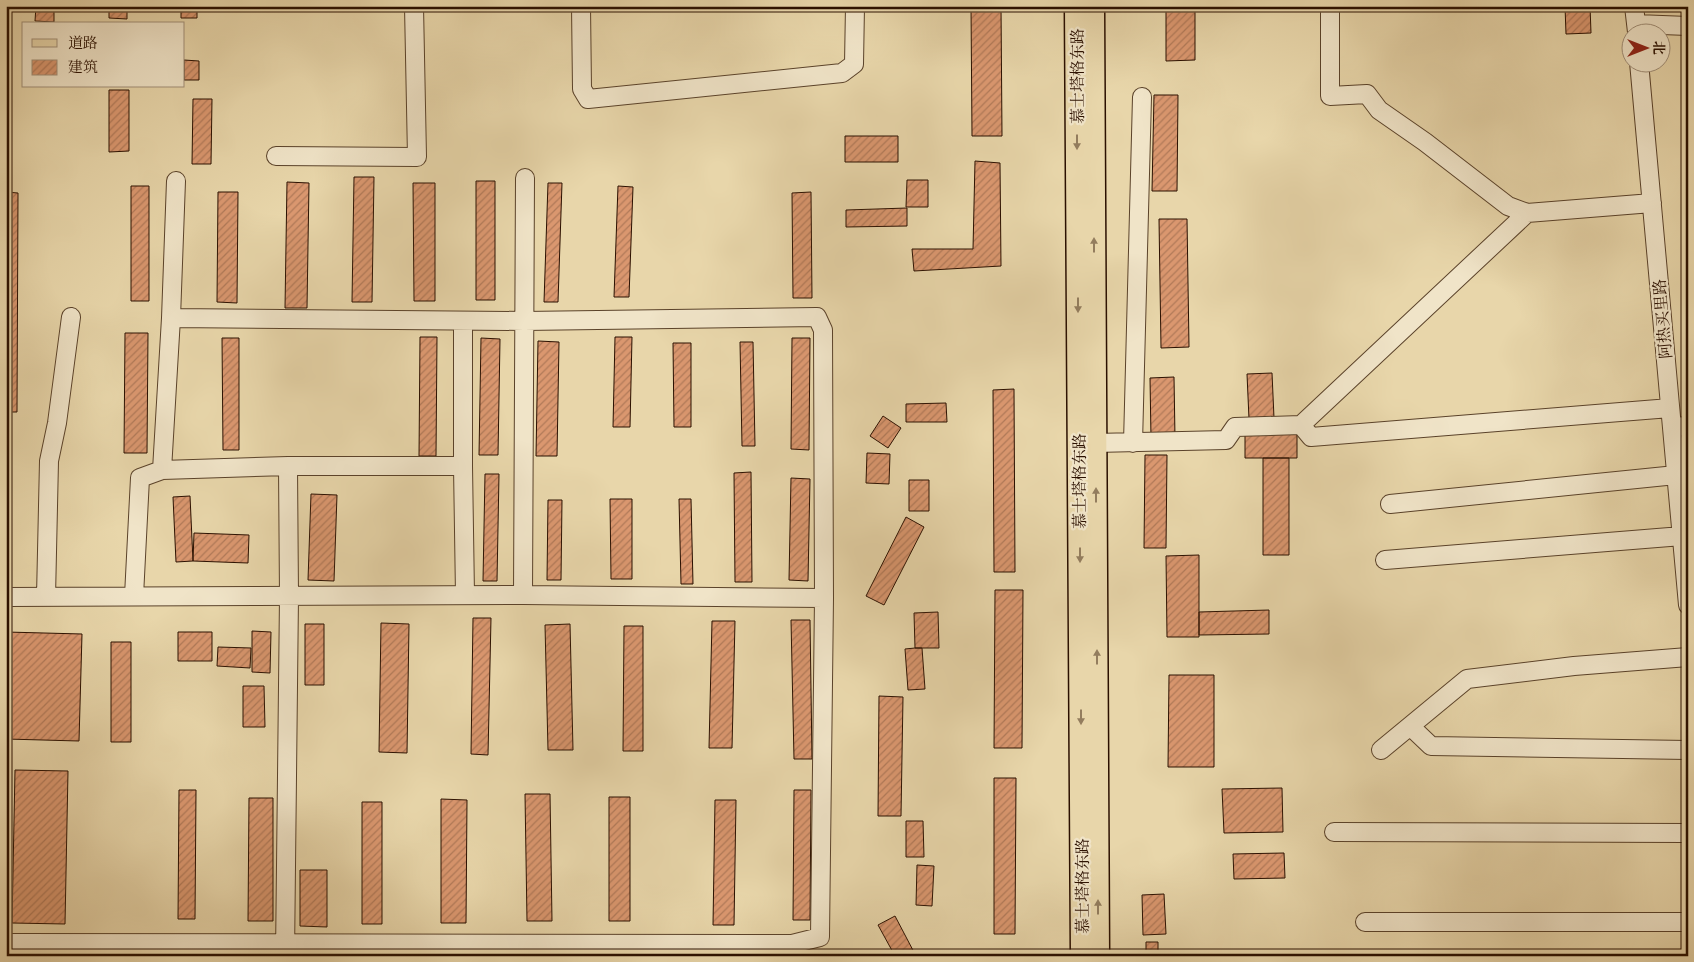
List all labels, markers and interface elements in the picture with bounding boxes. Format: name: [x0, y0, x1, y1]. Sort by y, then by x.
legend: [22, 22, 185, 88]
north arrow: [1622, 22, 1672, 72]
street label: 慕士塔格东路: [1068, 28, 1088, 124]
text: 道路: [68, 34, 98, 53]
text: 北: [1649, 41, 1667, 55]
text: 建筑: [68, 58, 98, 77]
one-way arrow: [1073, 135, 1081, 151]
one-way arrow: [1090, 236, 1098, 252]
street label: 阿热买里路: [1650, 278, 1676, 360]
one-way arrow: [1074, 297, 1082, 313]
street label: 慕士塔格东路: [1070, 433, 1090, 529]
one-way arrow: [1091, 486, 1099, 502]
one-way arrow: [1076, 547, 1084, 563]
one-way arrow: [1092, 649, 1100, 665]
one-way arrow: [1077, 710, 1085, 726]
street label: 慕士塔格东路: [1073, 838, 1093, 934]
one-way arrow: [1094, 899, 1102, 915]

